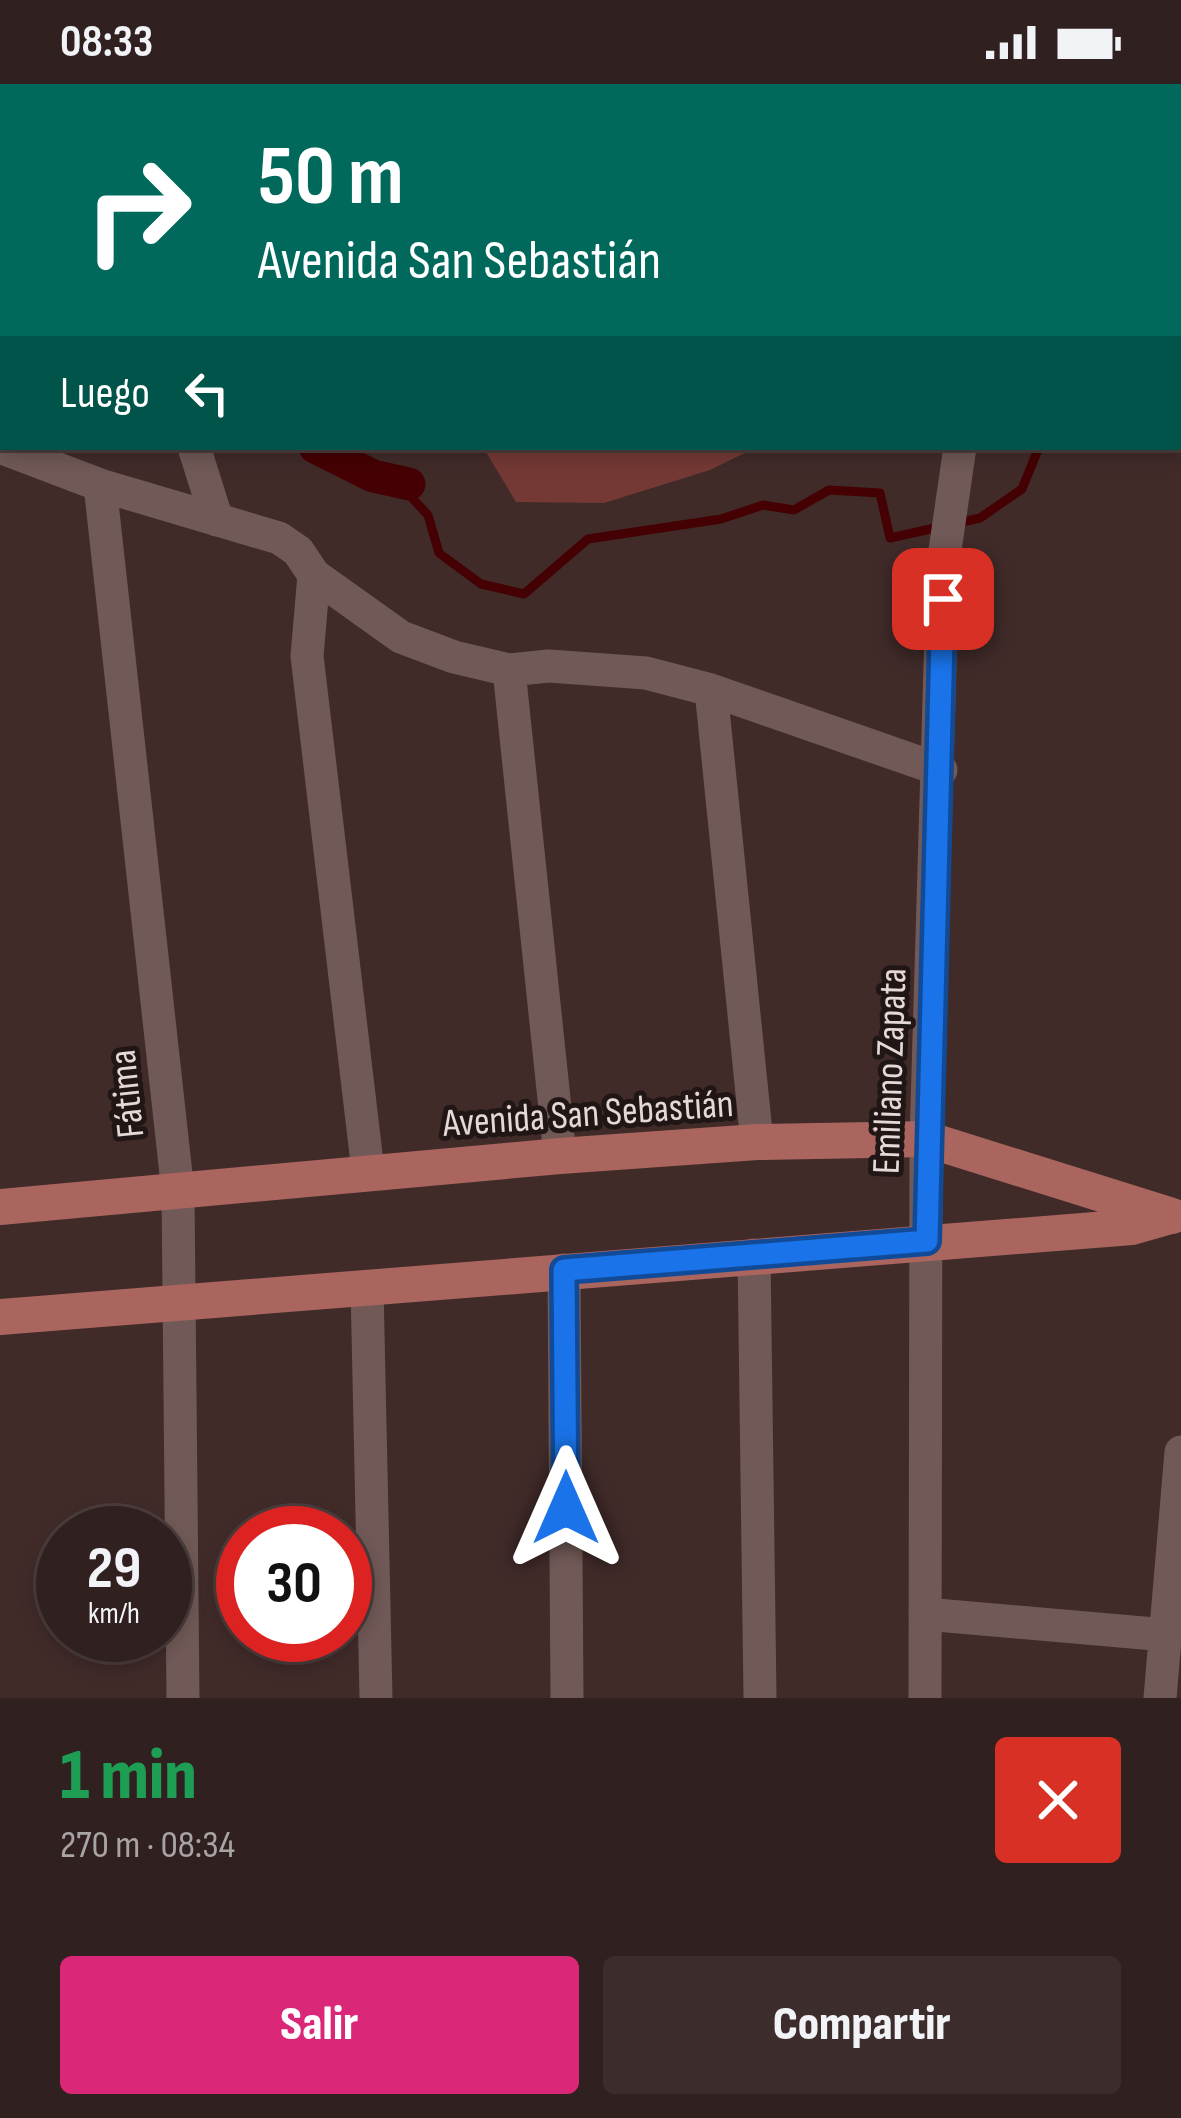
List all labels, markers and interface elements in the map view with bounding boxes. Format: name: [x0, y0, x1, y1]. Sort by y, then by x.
text: 08:33: [60, 15, 153, 70]
text: 50 m: [258, 127, 404, 228]
icon: right: [60, 132, 216, 288]
text: Avenida San Sebastián: [258, 229, 661, 294]
icon: left: [174, 360, 240, 426]
text: Luego: [60, 366, 150, 421]
pin: [892, 548, 994, 650]
icon: arrive: [910, 566, 976, 632]
street label: Emiliano Zapata: [863, 967, 918, 1175]
street label: Fátima: [100, 1047, 155, 1140]
street label: Avenida San Sebastián: [440, 1081, 735, 1148]
position arrow: [503, 1445, 629, 1571]
speed limit sign: 30: [216, 1506, 372, 1662]
text: 29: [87, 1533, 141, 1605]
text: km/h: [88, 1596, 140, 1632]
text: 1 min: [60, 1733, 197, 1820]
button: close: [995, 1737, 1121, 1863]
text: 270 m · 08:34: [60, 1822, 235, 1869]
button: Salir: [60, 1956, 579, 2094]
button: Compartir: [603, 1956, 1121, 2094]

